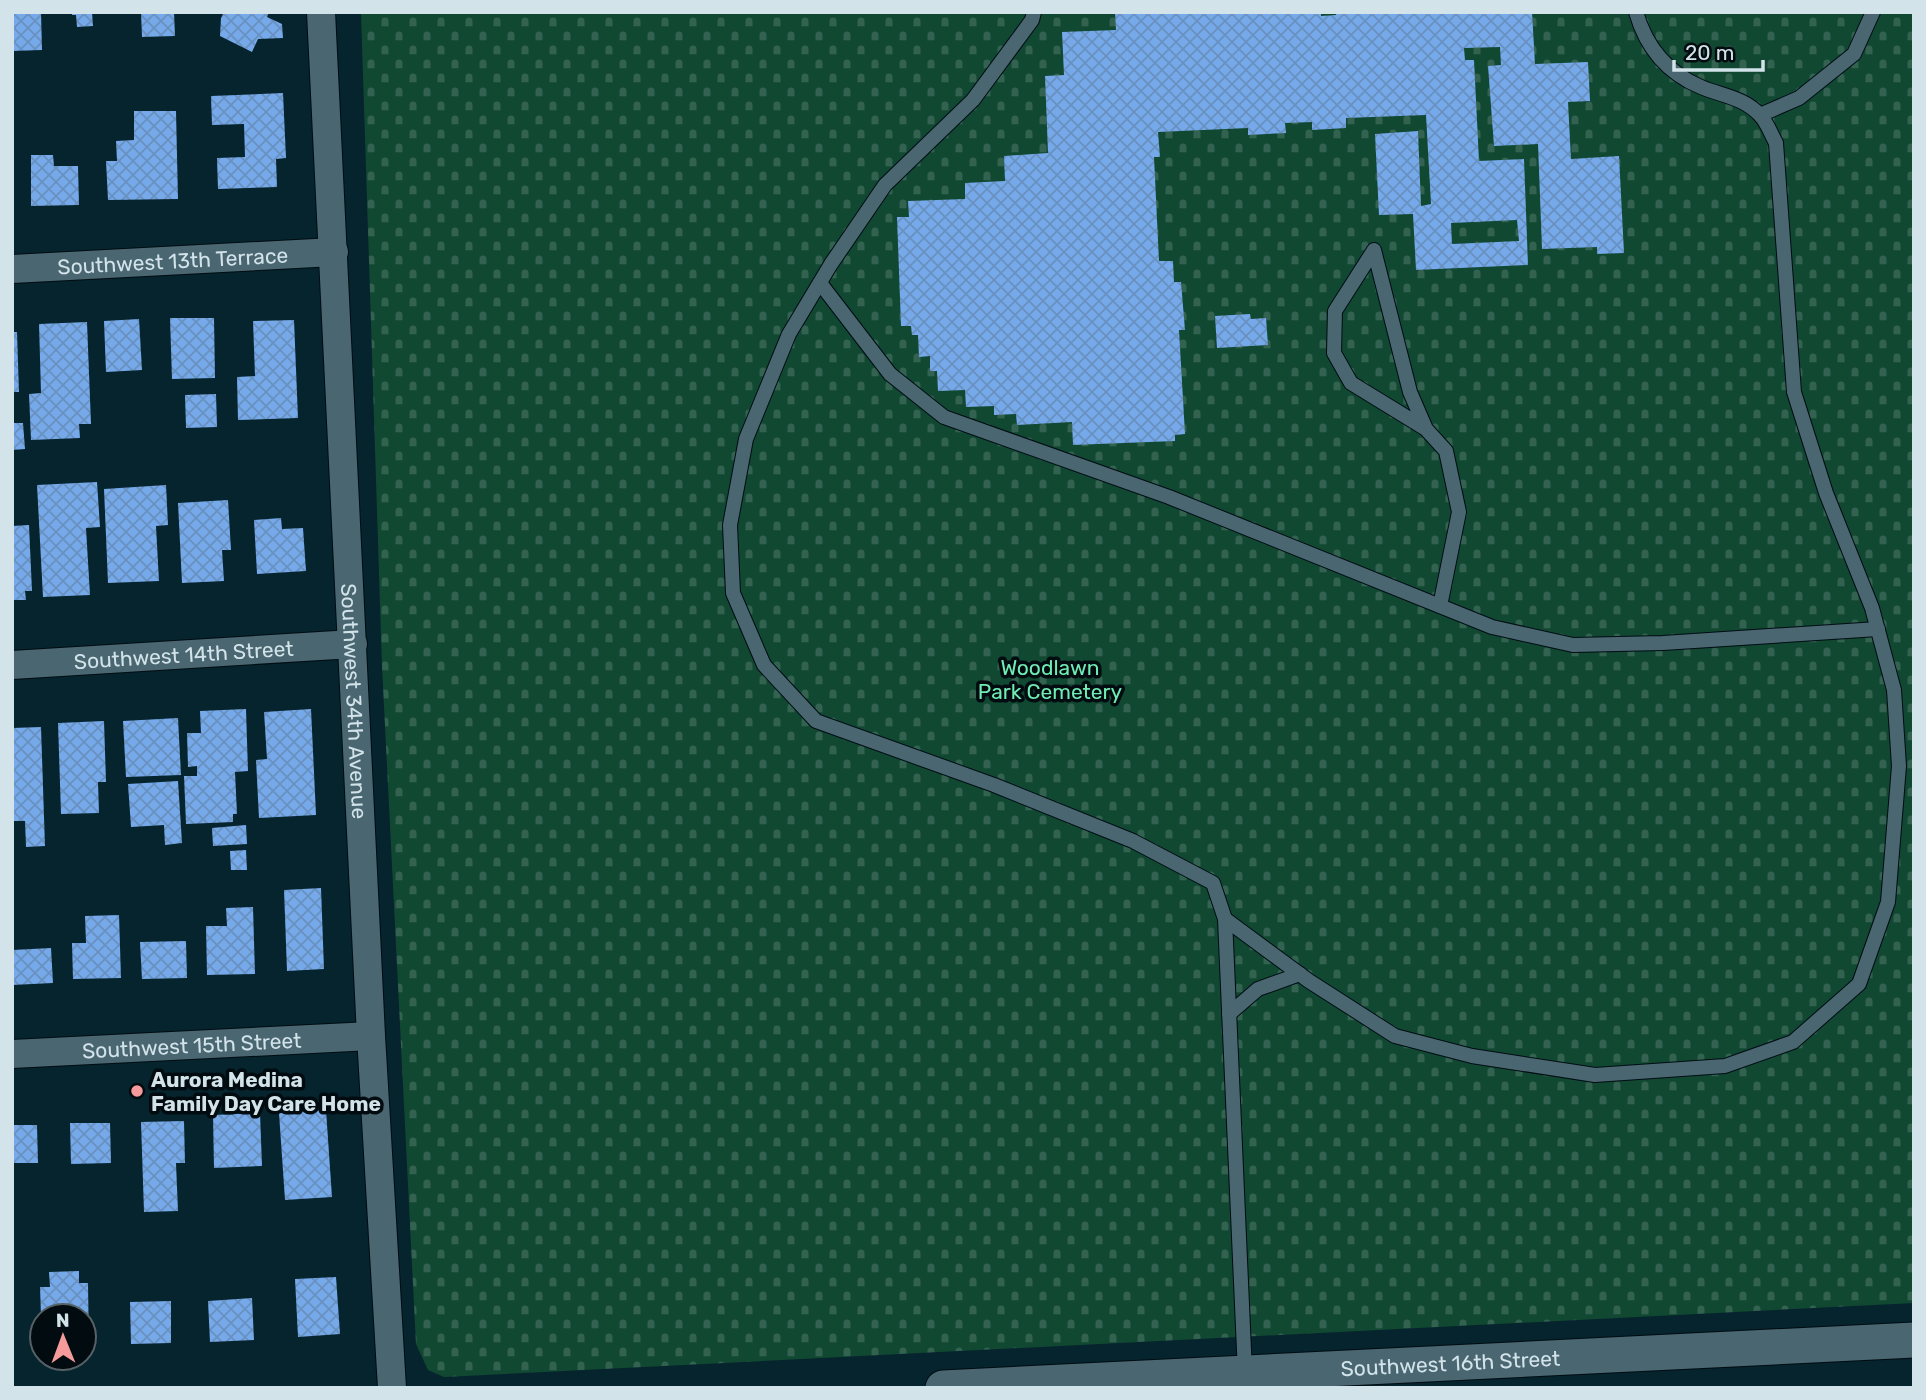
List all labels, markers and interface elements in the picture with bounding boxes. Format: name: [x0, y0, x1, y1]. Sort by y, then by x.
scale bar: [1674, 28, 1763, 72]
text: 20 m: [1685, 40, 1734, 65]
street label: Southwest 13th Terrace: [57, 242, 289, 279]
street label: Southwest 34th Avenue: [336, 583, 373, 820]
street label: Southwest 14th Street: [73, 635, 294, 674]
park label: Woodlawn Park Cemetery: [978, 655, 1123, 704]
street label: Southwest 15th Street: [82, 1027, 302, 1063]
place label: Aurora Medina Family Day Care Home: [151, 1067, 381, 1116]
marker: Aurora Medina Family Day Care Home: [129, 1083, 145, 1099]
north arrow: [28, 1302, 98, 1372]
text: N: [56, 1309, 70, 1332]
street label: Southwest 16th Street: [1340, 1345, 1561, 1381]

